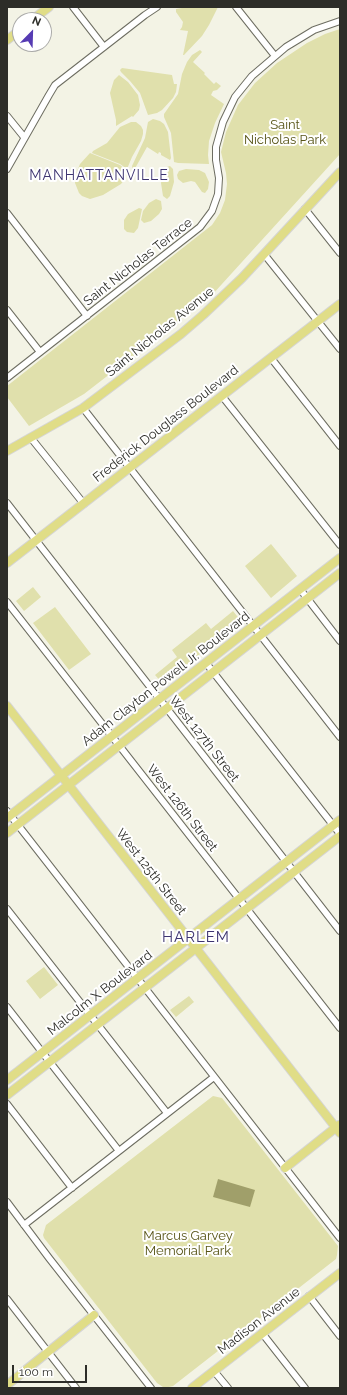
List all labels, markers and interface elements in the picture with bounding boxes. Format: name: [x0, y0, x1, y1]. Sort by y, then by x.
north arrow: [12, 12, 52, 52]
text: N: [30, 14, 43, 29]
park label: Saint Nicholas Park: [244, 117, 326, 148]
district label: MANHATTANVILLE: [29, 168, 169, 184]
street label: Saint Nicholas Terrace: [81, 215, 195, 309]
street label: Saint Nicholas Avenue: [103, 284, 217, 380]
street label: Frederick Douglass Boulevard: [90, 362, 242, 486]
street label: Adam Clayton Powell Jr. Boulevard: [79, 609, 253, 749]
street label: West 127th Street: [166, 693, 242, 785]
street label: West 126th Street: [143, 762, 221, 854]
street label: West 125th Street: [113, 826, 189, 918]
district label: HARLEM: [162, 928, 230, 946]
street label: Malcolm X Boulevard: [45, 947, 155, 1039]
park label: Marcus Garvey Memorial Park: [143, 1228, 233, 1259]
street label: Madison Avenue: [215, 1284, 303, 1358]
scale bar: [14, 1357, 89, 1383]
text: 100 m: [19, 1365, 53, 1379]

